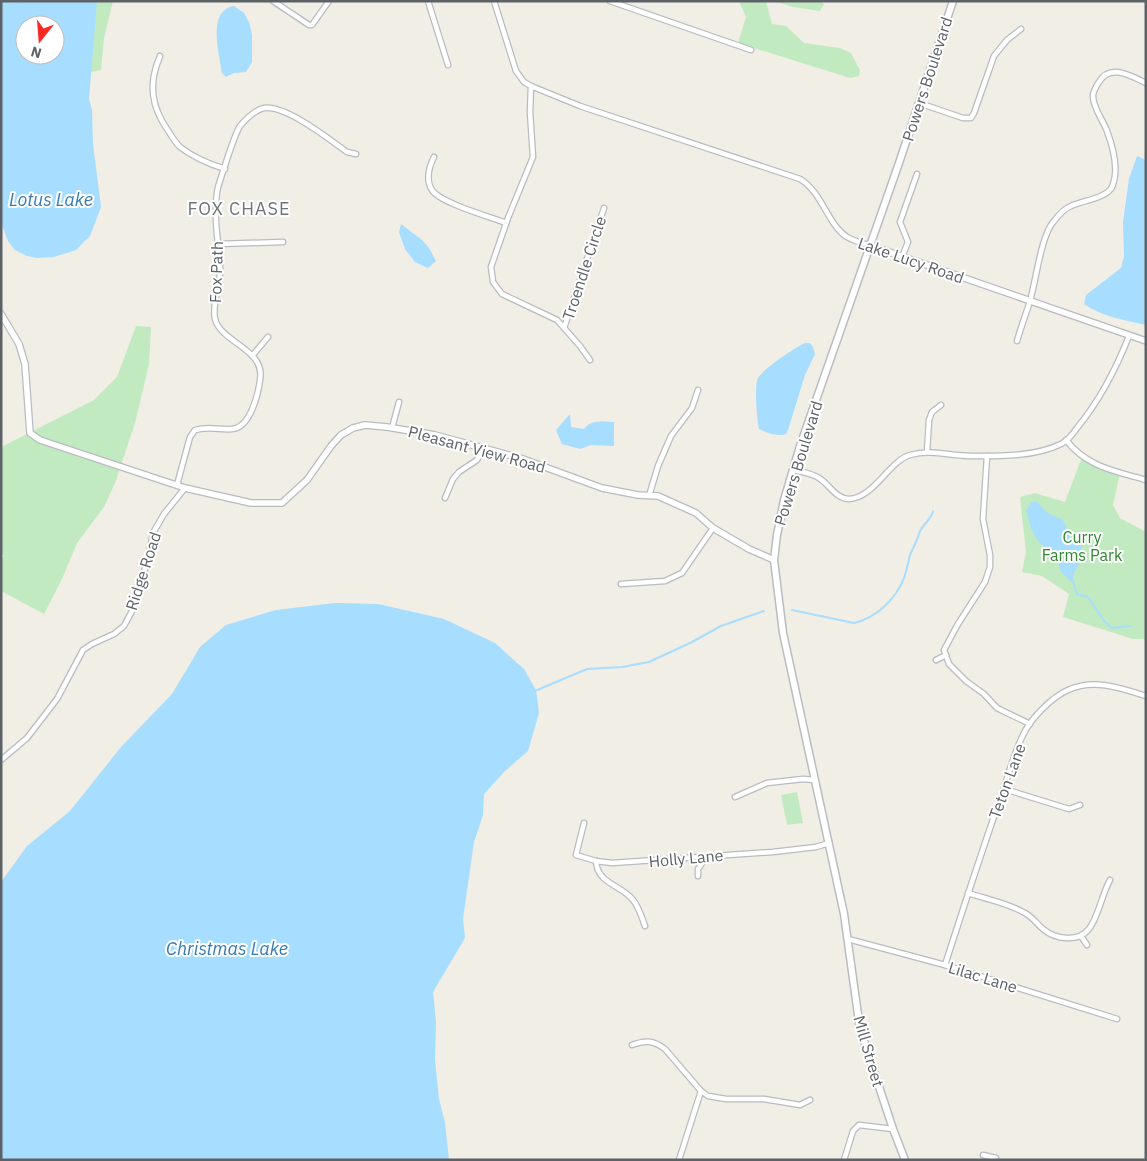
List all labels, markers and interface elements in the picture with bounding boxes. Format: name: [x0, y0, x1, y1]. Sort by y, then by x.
street label: Powers Boulevard: [897, 14, 957, 144]
north arrow: [15, 15, 65, 65]
text: N: [29, 42, 44, 63]
water label: Lotus Lake: [9, 188, 93, 211]
district label: FOX CHASE: [188, 197, 290, 220]
street label: Troendle Circle: [558, 213, 610, 323]
street label: Lake Lucy Road: [855, 233, 967, 287]
street label: Fox Path: [205, 241, 227, 303]
street label: Powers Boulevard: [770, 398, 826, 528]
street label: Pleasant View Road: [406, 421, 548, 477]
park label: Curry Farms Park: [1042, 527, 1123, 565]
street label: Ridge Road: [121, 529, 165, 613]
street label: Teton Lane: [984, 740, 1030, 821]
street label: Holly Lane: [648, 845, 724, 871]
water label: Christmas Lake: [166, 937, 288, 960]
street label: Lilac Lane: [946, 957, 1020, 997]
street label: Mill Street: [849, 1013, 889, 1089]

